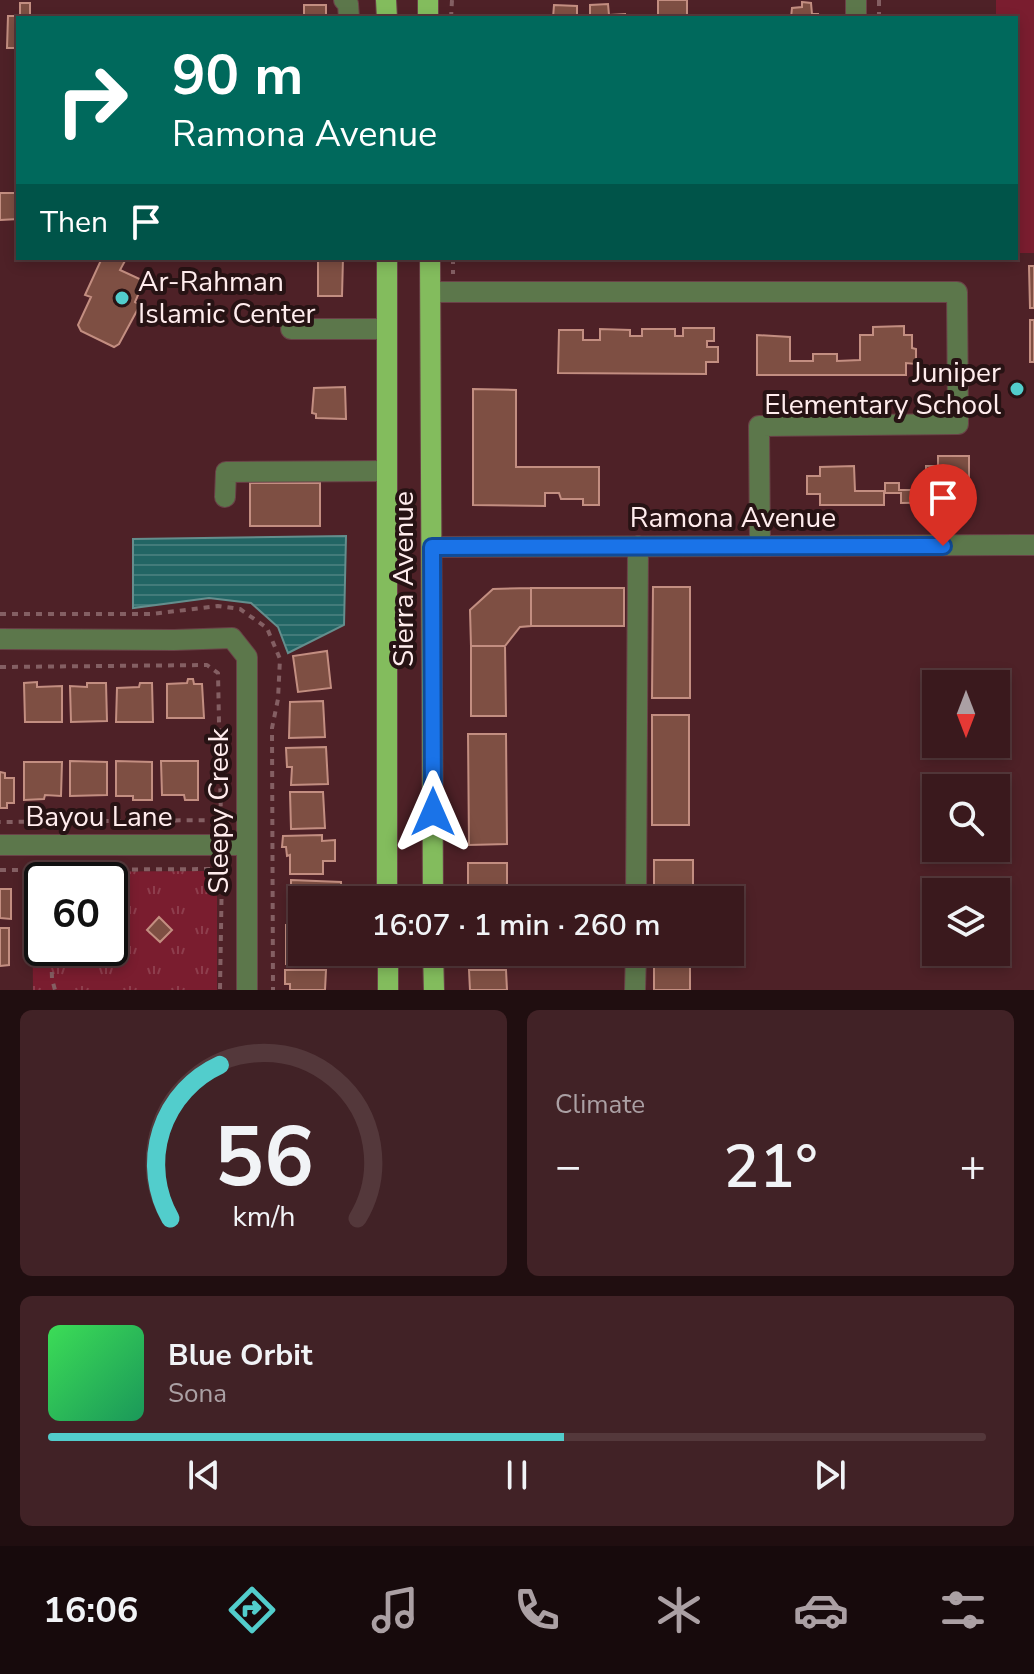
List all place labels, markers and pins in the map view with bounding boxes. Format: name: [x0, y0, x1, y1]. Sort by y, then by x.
place label: Ar-Rahman Islamic Center: [138, 263, 316, 333]
marker: Ar-Rahman Islamic Center: [113, 289, 131, 307]
place label: Juniper Elementary School: [764, 354, 1002, 424]
marker: Juniper Elementary School: [1008, 380, 1026, 398]
pin: [909, 464, 977, 546]

